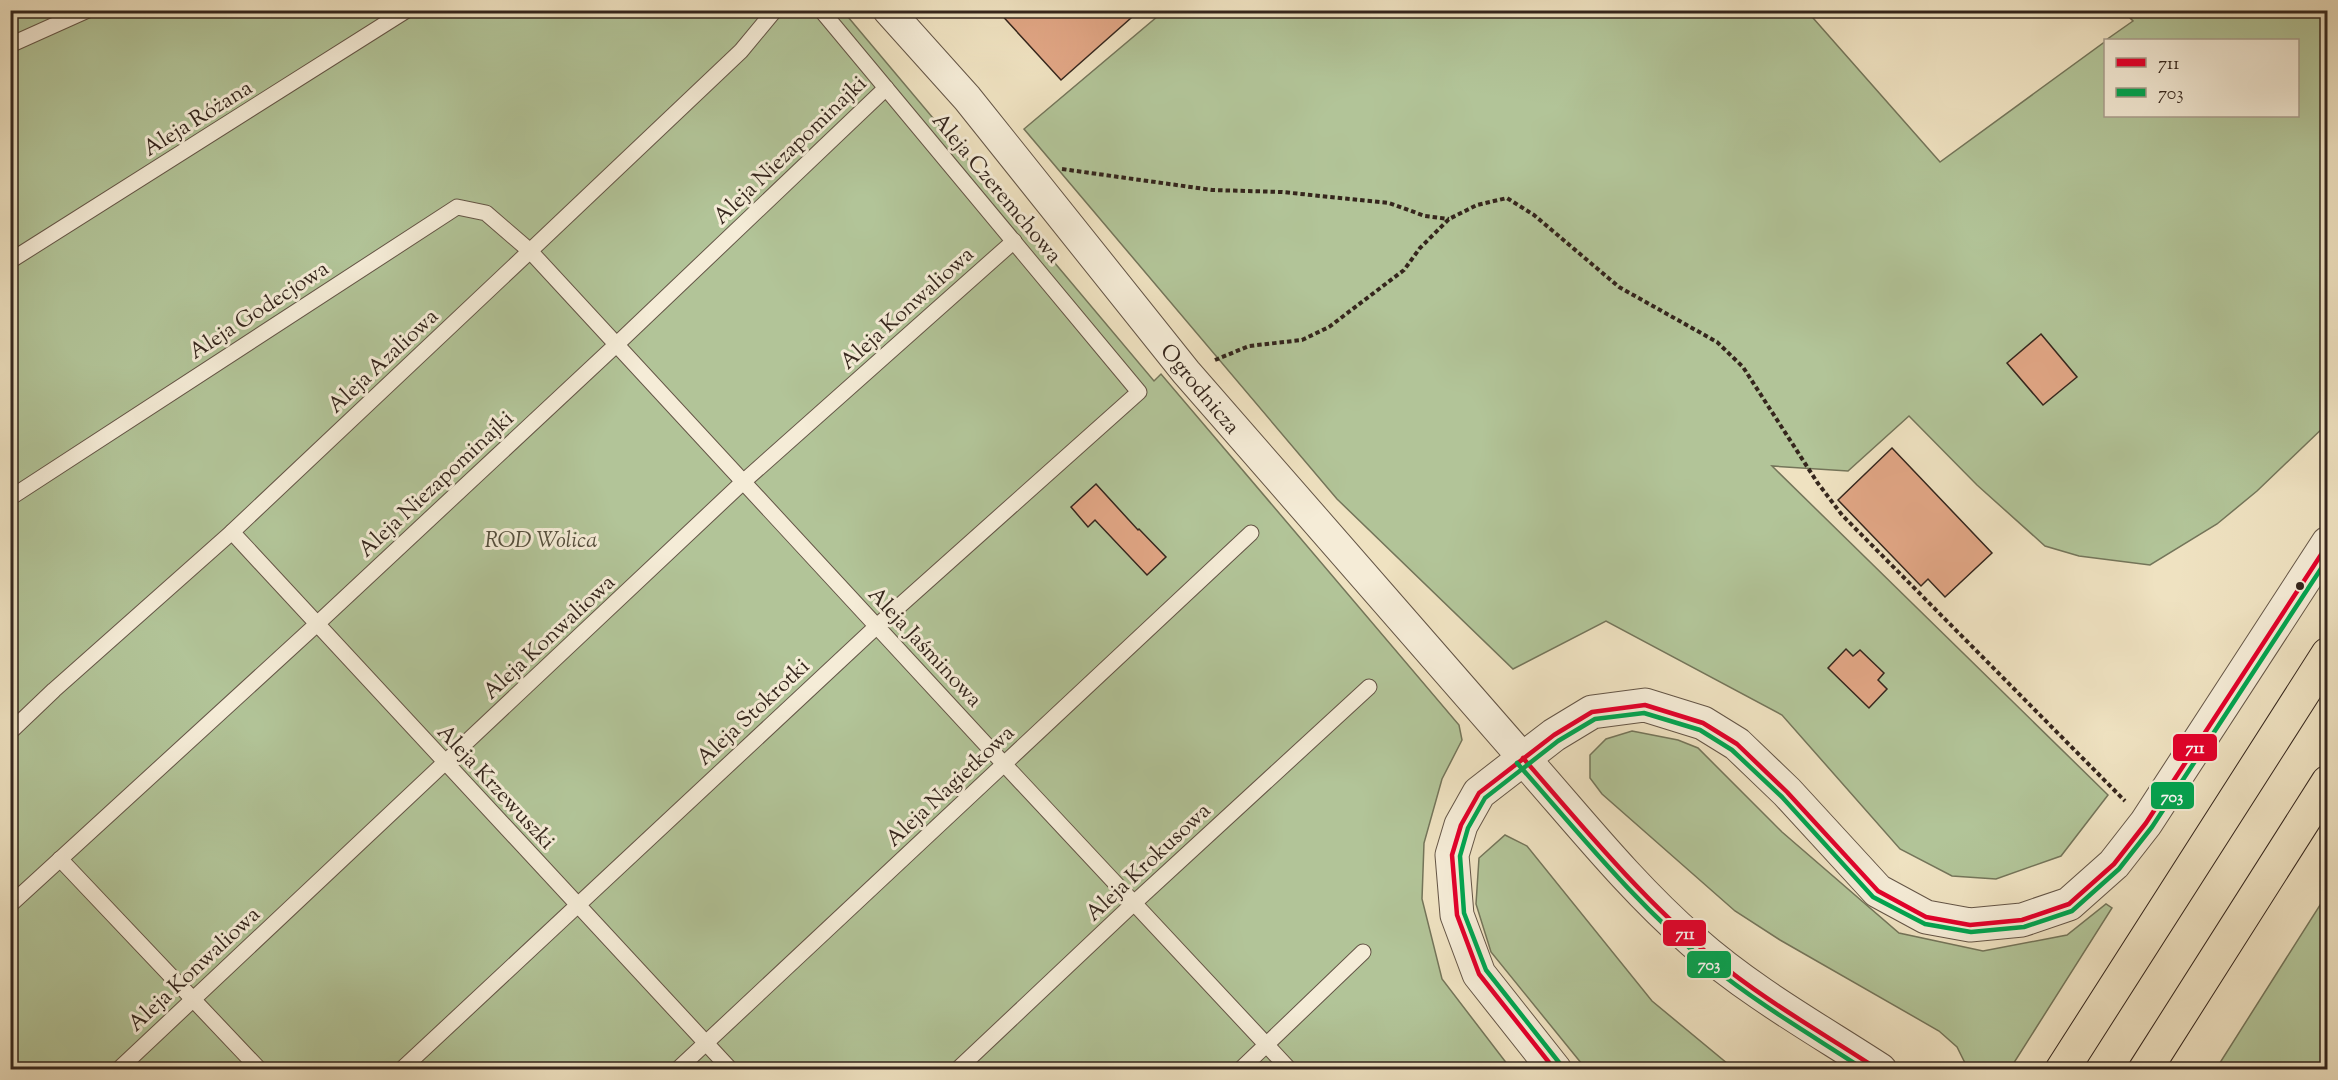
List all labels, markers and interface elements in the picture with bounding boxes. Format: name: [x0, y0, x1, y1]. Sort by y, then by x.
legend: [2104, 39, 2299, 117]
text: 711: [2158, 52, 2179, 78]
street label: Aleja Niezapominajki: [707, 69, 875, 233]
street label: Aleja Różana: [138, 73, 259, 166]
text: 703: [2158, 82, 2183, 108]
street label: Aleja Czeremchowa: [923, 107, 1068, 271]
street label: Aleja Konwaliowa: [834, 240, 982, 378]
street label: Aleja Godecjowa: [183, 254, 336, 369]
street label: Aleja Azaliowa: [321, 302, 447, 422]
street label: Ogrodnicza: [1151, 338, 1246, 442]
street label: Aleja Niezapominajki: [352, 404, 522, 566]
park label: ROD Wolica: [485, 526, 597, 558]
street label: Aleja Konwaliowa: [477, 568, 624, 708]
street label: Aleja Jaśminowa: [859, 580, 988, 716]
unlabelled marker: [2294, 580, 2306, 592]
street label: Aleja Stokrotki: [690, 652, 818, 774]
street label: Aleja Krzewuszki: [428, 718, 561, 858]
street label: Aleja Nagietkowa: [879, 719, 1023, 856]
line badge: 711: [2172, 733, 2218, 762]
text: 711: [2186, 738, 2205, 761]
line badge: 703: [2150, 781, 2195, 810]
text: 703: [2161, 787, 2184, 810]
street label: Aleja Krokusowa: [1079, 796, 1219, 930]
street label: Aleja Konwaliowa: [122, 900, 269, 1040]
line badge: 711: [1662, 919, 1707, 947]
text: 711: [1676, 924, 1695, 947]
line badge: 703: [1686, 950, 1732, 979]
text: 703: [1698, 955, 1721, 978]

